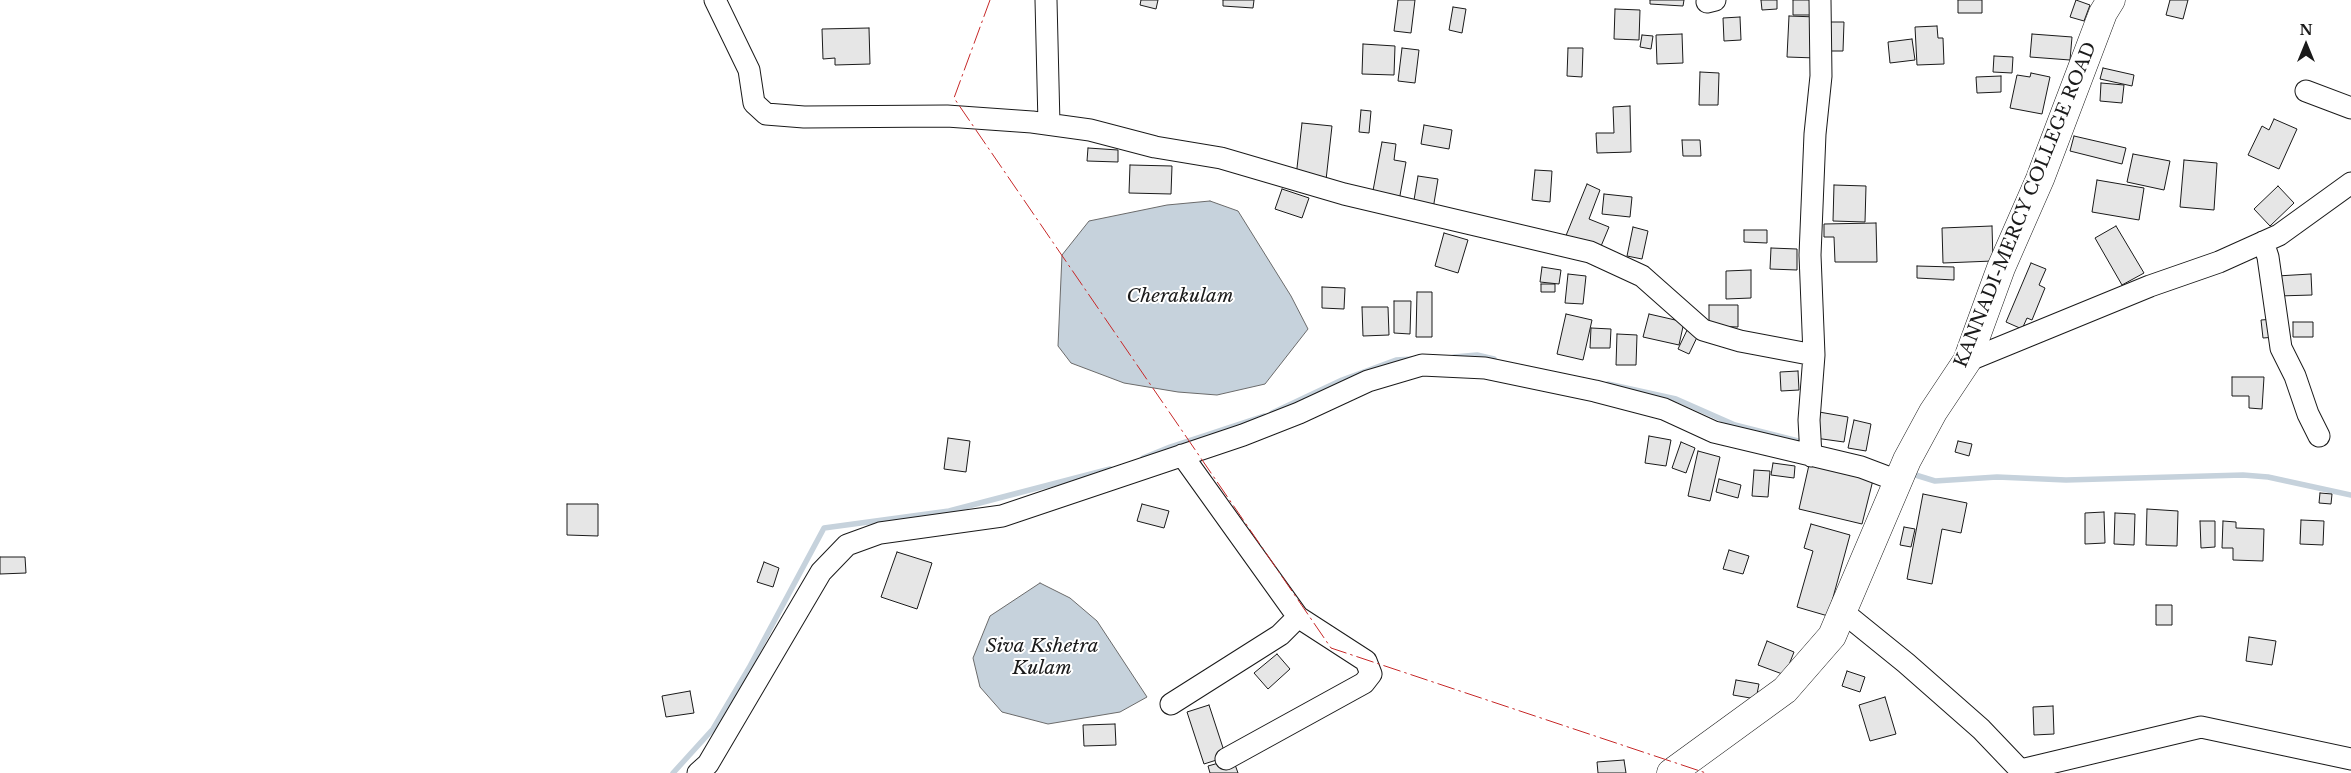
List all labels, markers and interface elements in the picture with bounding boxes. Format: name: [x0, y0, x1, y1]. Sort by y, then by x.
north arrow: [2281, 20, 2331, 70]
text: N: [2299, 21, 2313, 39]
street label: KANNADI-MERCY COLLEGE ROAD: [1951, 39, 2101, 371]
water label: Cherakulam: [1127, 286, 1233, 308]
water label: Siva Kshetra Kulam: [986, 636, 1098, 680]

